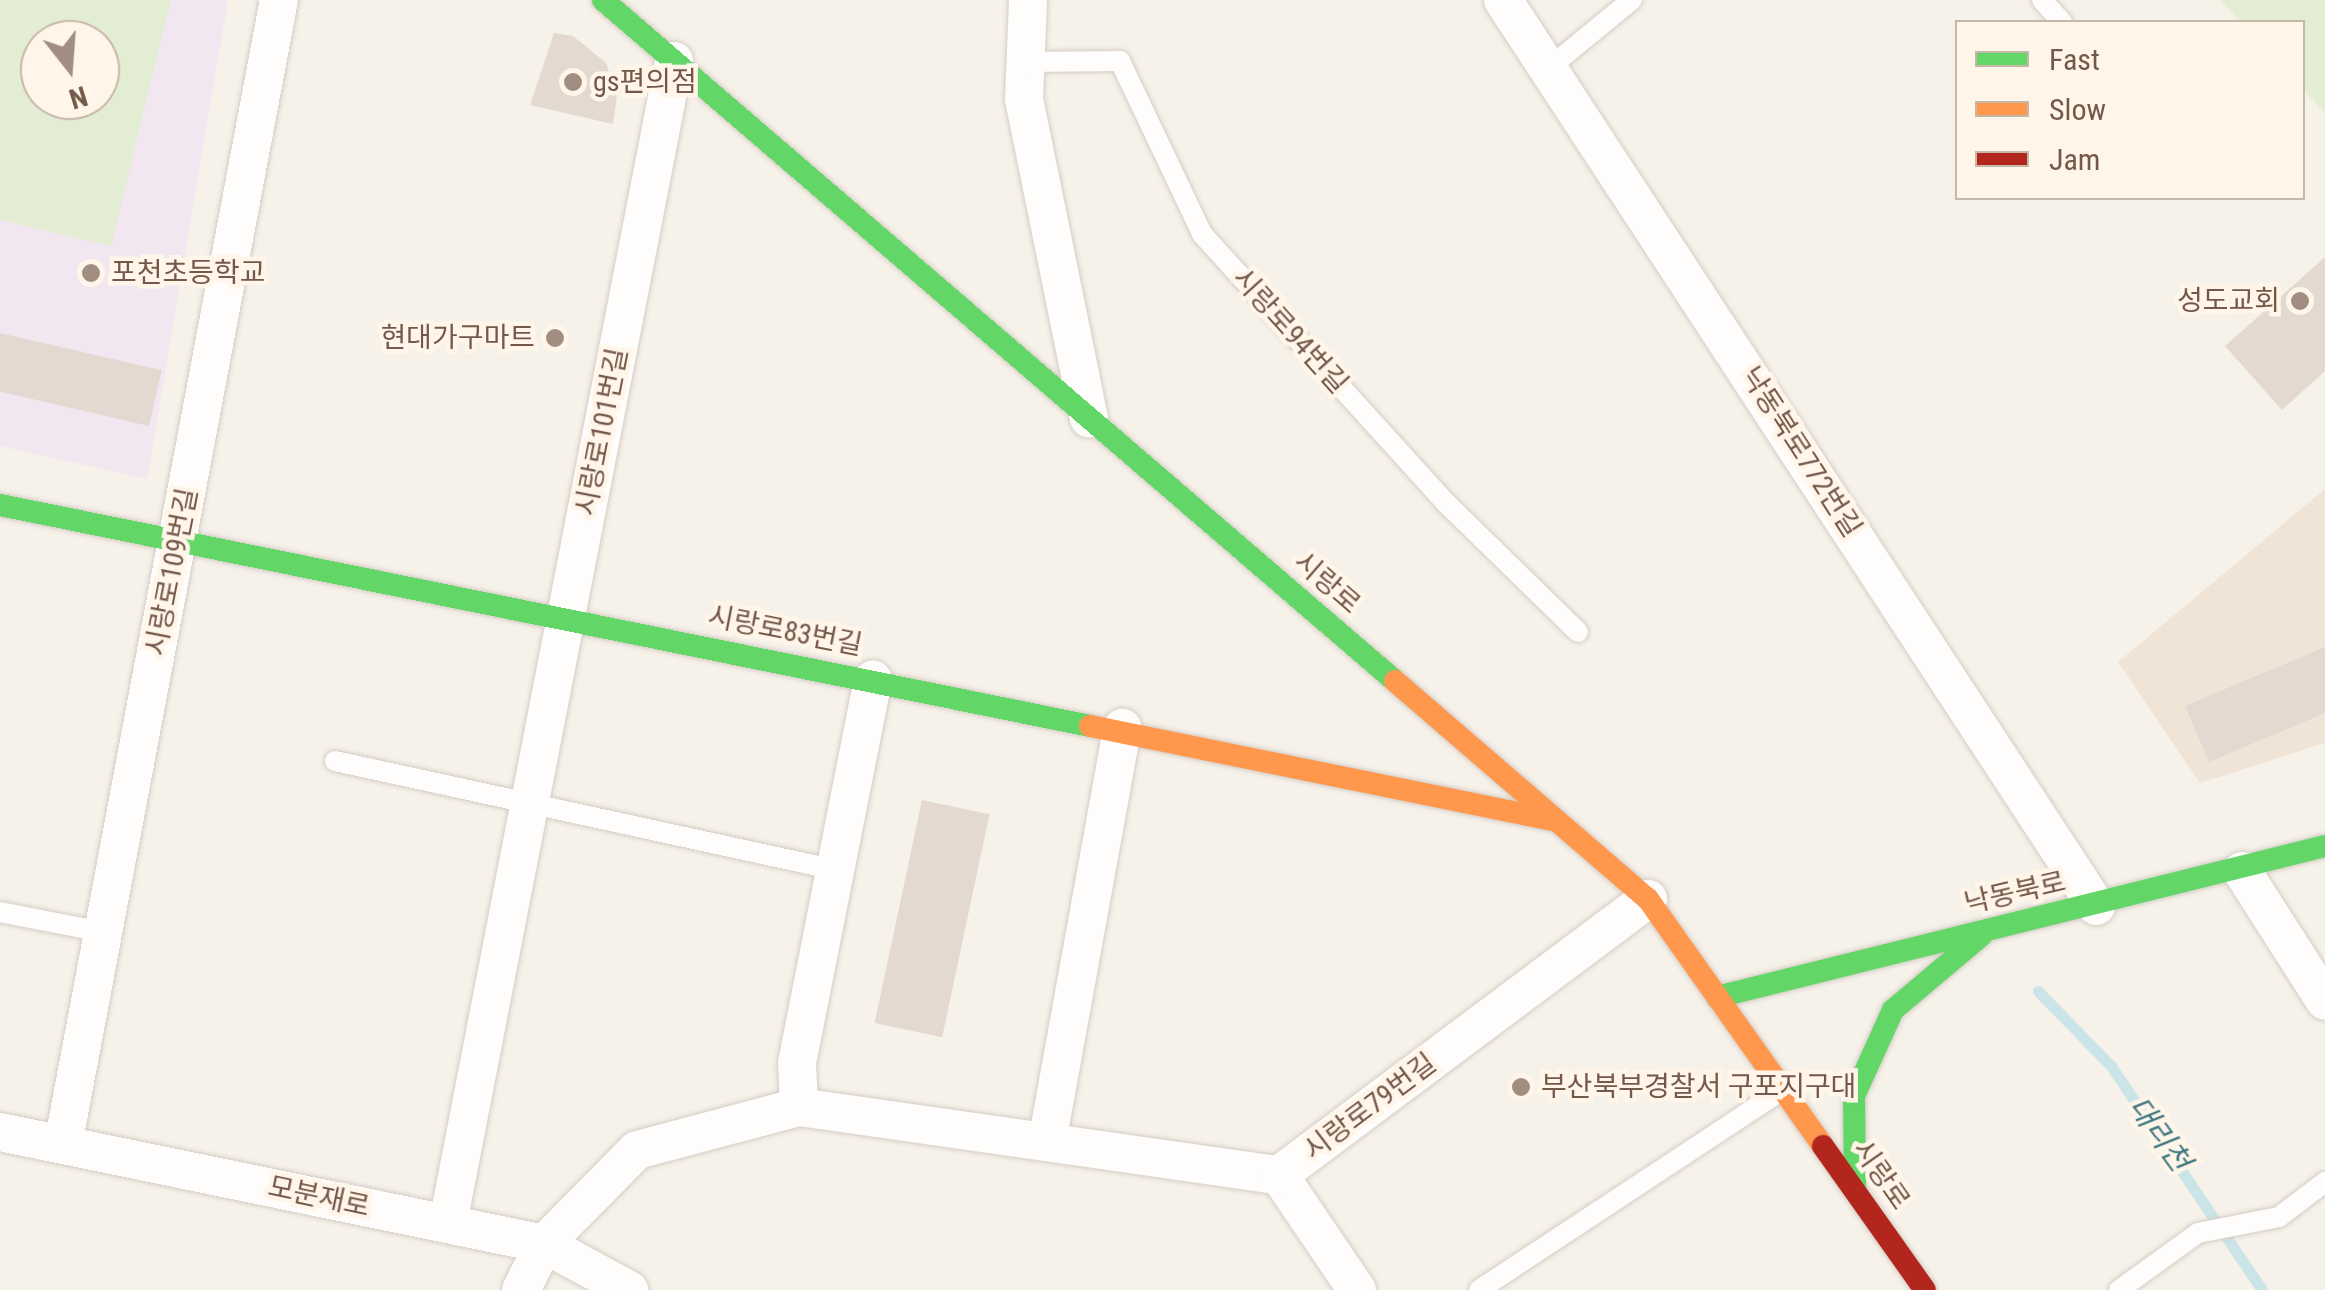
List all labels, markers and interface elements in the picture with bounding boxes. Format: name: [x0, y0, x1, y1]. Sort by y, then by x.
north arrow: [20, 20, 120, 120]
legend: [1955, 20, 2305, 200]
text: Fast: [2049, 42, 2100, 77]
place label: gs편의점: [593, 65, 697, 99]
marker: gs편의점: [562, 71, 584, 93]
text: N: [65, 79, 91, 116]
text: Slow: [2049, 92, 2106, 127]
text: Jam: [2049, 142, 2100, 177]
place label: 포천초등학교: [111, 256, 266, 290]
marker: 포천초등학교: [80, 262, 102, 284]
street label: 시랑로94번길: [1225, 262, 1355, 400]
place label: 성도교회: [2177, 284, 2280, 318]
marker: 성도교회: [2289, 290, 2311, 312]
place label: 현대가구마트: [380, 321, 535, 355]
marker: 현대가구마트: [544, 327, 566, 349]
street label: 시랑로101번길: [569, 345, 635, 519]
street label: 낙동북로772번길: [1734, 361, 1868, 543]
street label: 시랑로109번길: [139, 485, 205, 659]
street label: 시랑로: [1287, 545, 1367, 621]
street label: 시랑로83번길: [705, 600, 865, 662]
street label: 낙동북로: [1961, 865, 2069, 921]
street label: 시랑로79번길: [1297, 1047, 1443, 1167]
place label: 부산북부경찰서 구포지구대: [1541, 1070, 1857, 1104]
marker: 부산북부경찰서 구포지구대: [1510, 1076, 1532, 1098]
water label: 대리천: [2120, 1090, 2198, 1178]
street label: 시랑로: [1845, 1134, 1917, 1216]
street label: 모분재로: [265, 1170, 373, 1224]

